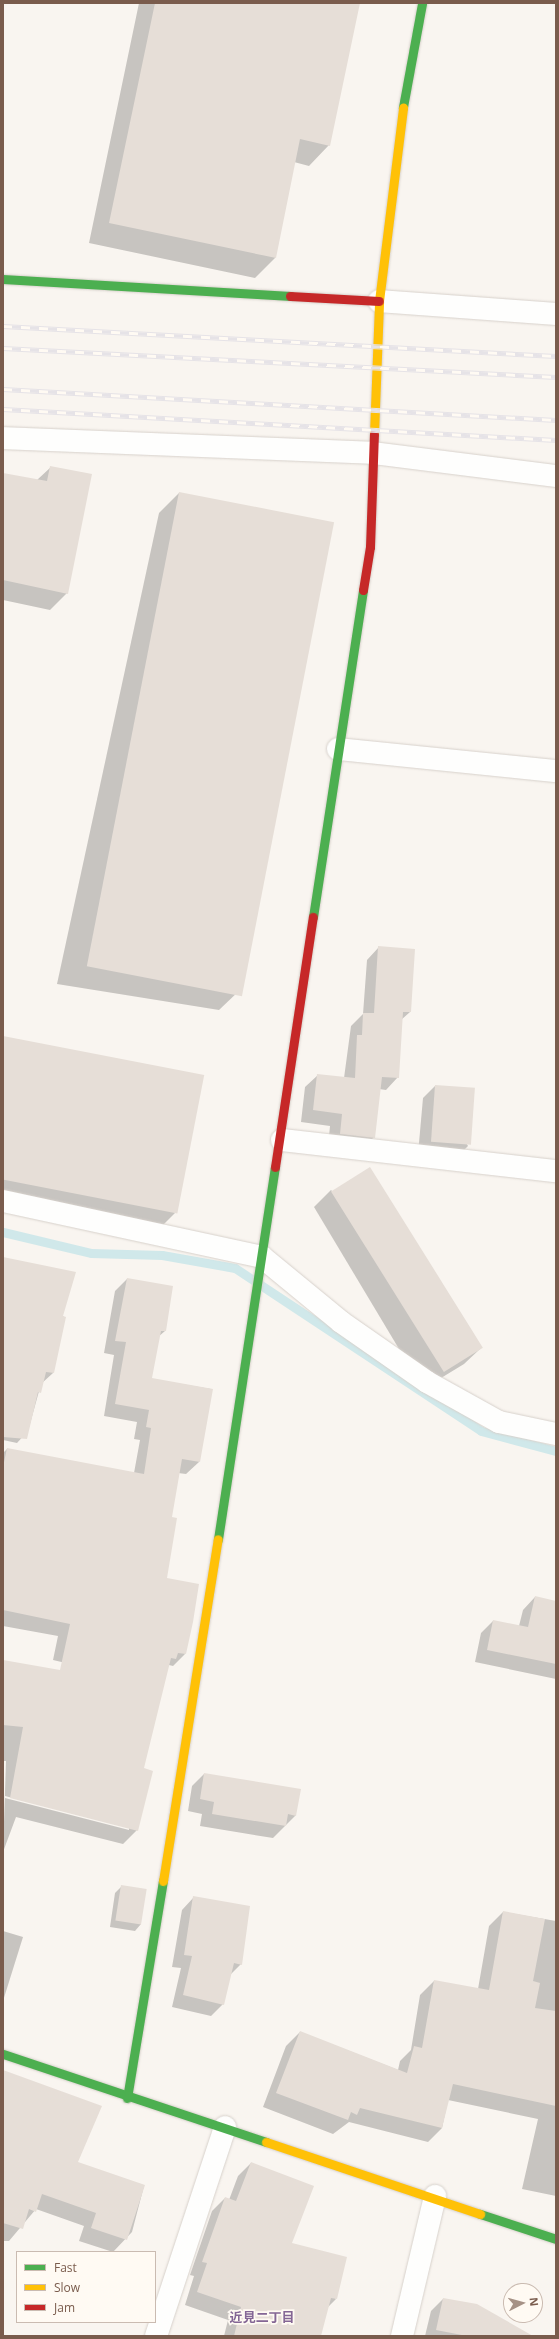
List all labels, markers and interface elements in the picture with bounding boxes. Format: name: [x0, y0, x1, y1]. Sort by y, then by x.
legend: [16, 2251, 156, 2323]
text: Fast: [54, 2259, 77, 2276]
text: Slow: [54, 2279, 80, 2296]
north arrow: [503, 2283, 543, 2323]
text: N: [527, 2297, 542, 2307]
text: Jam: [54, 2299, 75, 2316]
district label: 近見二丁目: [230, 2309, 294, 2325]

